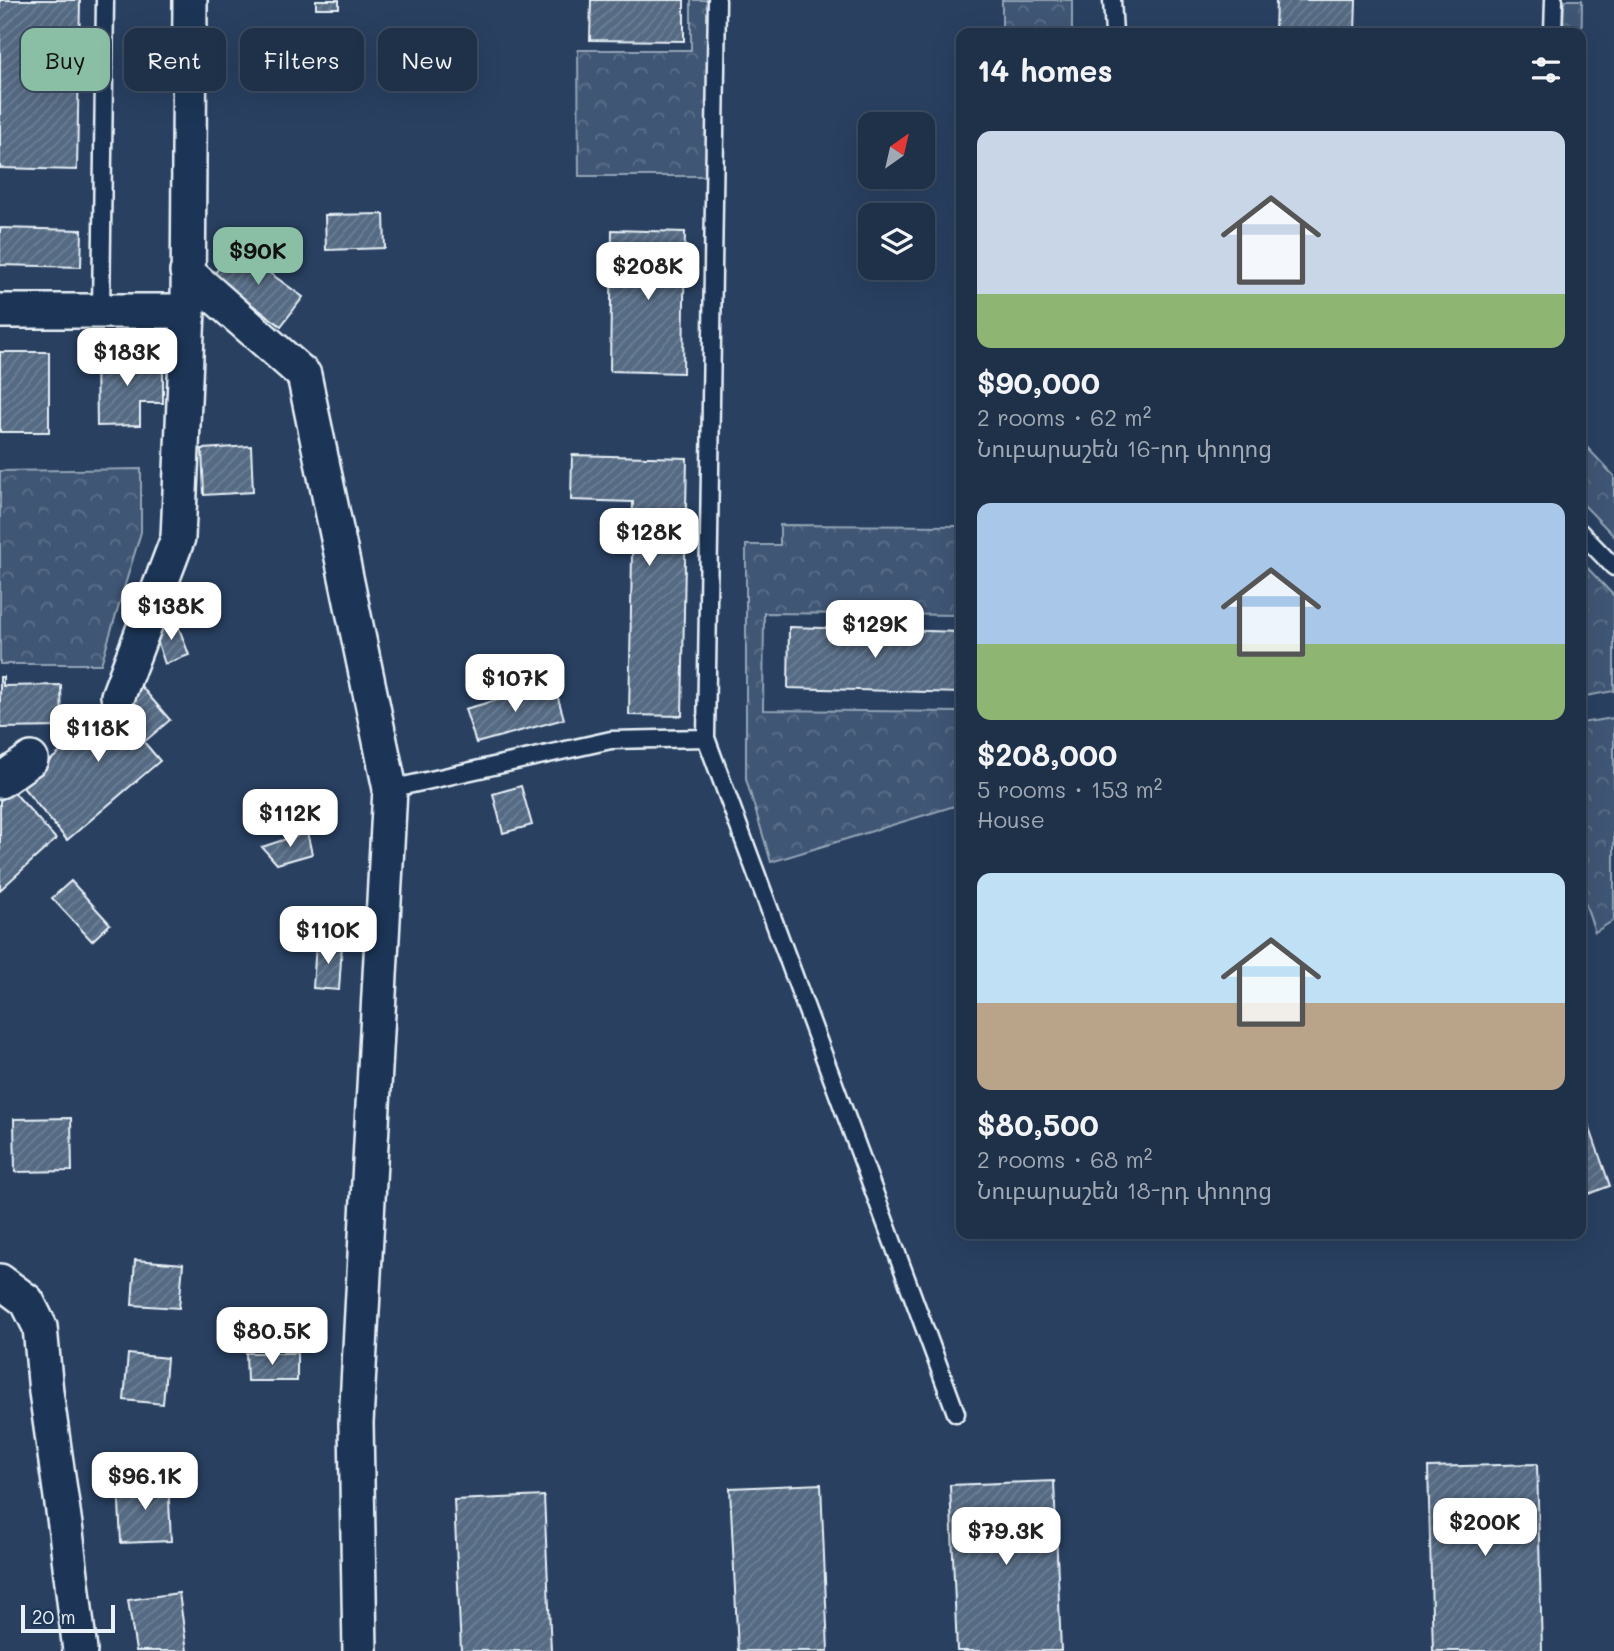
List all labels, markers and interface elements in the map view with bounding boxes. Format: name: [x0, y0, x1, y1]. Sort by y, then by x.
chip: Buy: [21, 28, 110, 91]
chip: Rent: [124, 28, 226, 91]
chip: Filters: [240, 28, 364, 91]
chip: New: [378, 28, 477, 91]
text: 14 homes: [977, 50, 1113, 90]
icon: filters: [1527, 51, 1565, 89]
north arrow: [858, 112, 934, 189]
map controls: [858, 112, 935, 280]
icon: home: [1208, 177, 1334, 303]
button: layers: [858, 203, 935, 280]
pin: $90K: [217, 228, 299, 287]
text: $90K: [229, 235, 287, 265]
pin: $208K: [599, 243, 697, 302]
text: $208K: [612, 250, 684, 280]
pin: $183K: [78, 328, 176, 388]
text: $183K: [93, 336, 161, 366]
text: $90,000: [977, 362, 1100, 402]
text: 2 rooms · 62 m²: [977, 402, 1151, 432]
text: Նուբարաշեն 16-րդ փողոց: [977, 433, 1272, 463]
pin: $128K: [600, 508, 698, 568]
text: $128K: [616, 516, 682, 546]
icon: home: [1208, 549, 1334, 675]
pin: $138K: [122, 582, 220, 642]
text: $138K: [137, 590, 205, 620]
pin: $129K: [826, 600, 924, 660]
text: $129K: [842, 608, 908, 638]
pin: $107K: [466, 654, 564, 714]
text: $107K: [481, 662, 549, 692]
pin: $118K: [49, 704, 147, 764]
text: $118K: [66, 712, 130, 742]
text: $208,000: [977, 734, 1117, 774]
text: 5 rooms · 153 m²: [977, 774, 1162, 804]
pin: $112K: [241, 790, 339, 849]
text: $112K: [259, 797, 321, 827]
text: House: [977, 804, 1045, 834]
pin: $110K: [279, 906, 377, 966]
text: $110K: [296, 914, 360, 944]
icon: home: [1208, 919, 1334, 1045]
text: $80,500: [977, 1104, 1099, 1144]
text: 2 rooms · 68 m²: [977, 1144, 1152, 1174]
text: Նուբարաշեն 18-րդ փողոց: [977, 1175, 1272, 1205]
pin: $80.5K: [215, 1308, 329, 1367]
text: $80.5K: [233, 1315, 311, 1345]
pin: $96.1K: [88, 1452, 202, 1512]
text: $96.1K: [108, 1460, 182, 1490]
pin: $200K: [1436, 1498, 1534, 1558]
text: $200K: [1449, 1506, 1521, 1536]
pin: $79.3K: [949, 1508, 1063, 1567]
text: $79.3K: [968, 1515, 1044, 1545]
scale bar: [21, 1602, 116, 1634]
text: 20 m: [32, 1604, 76, 1629]

